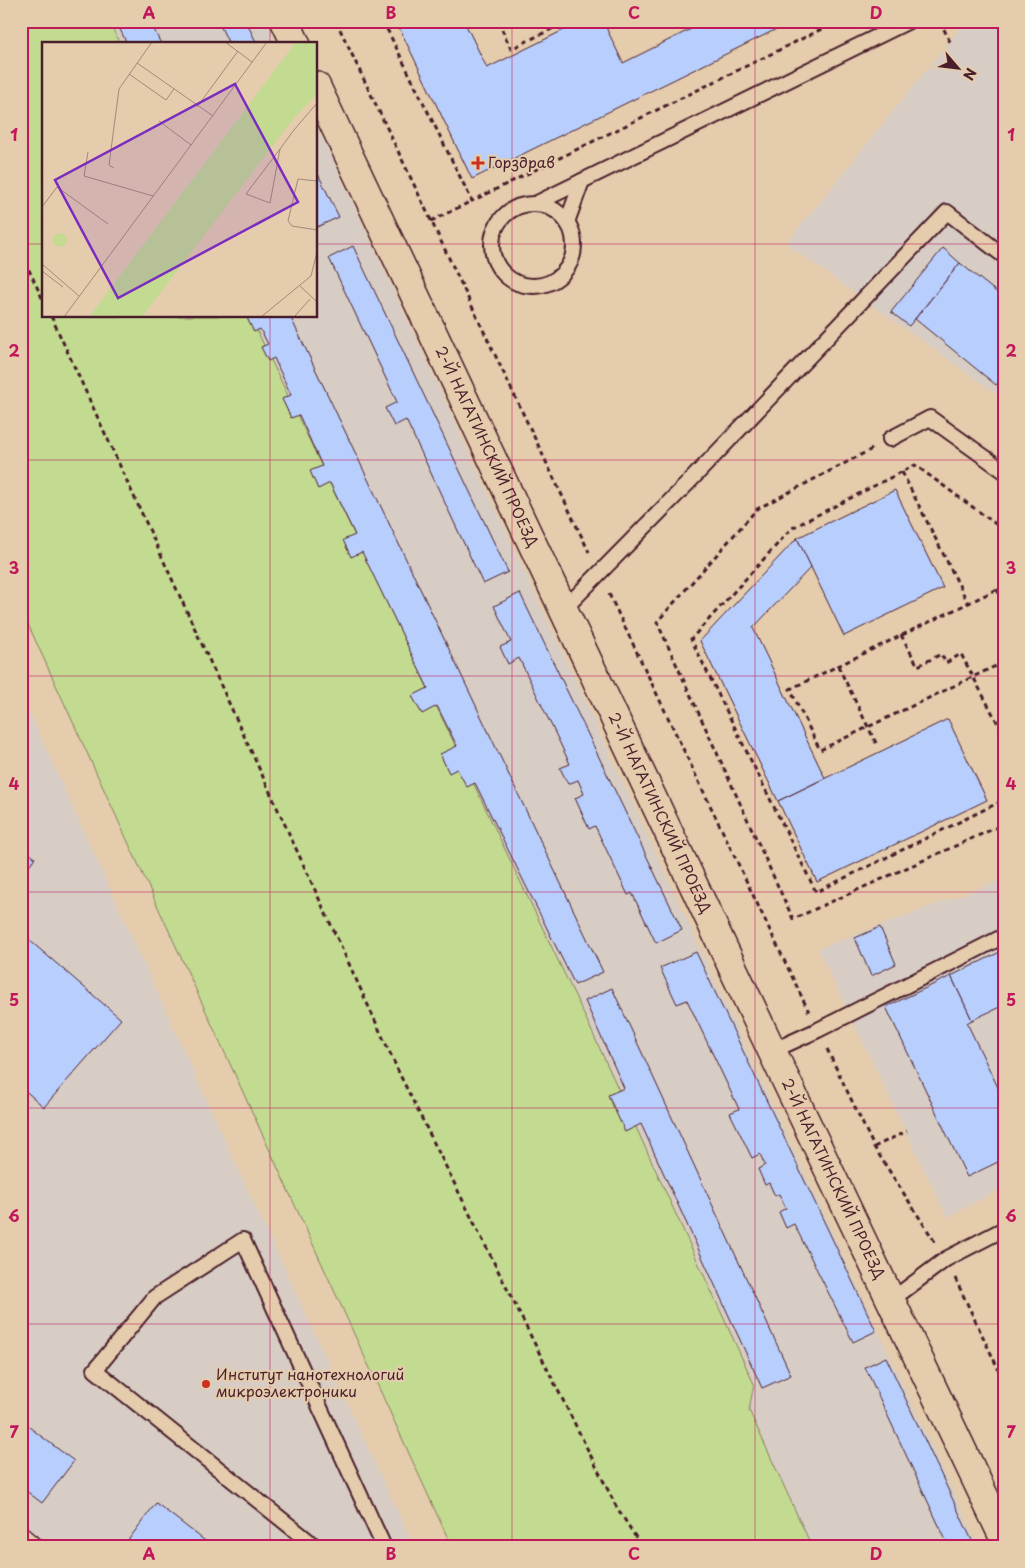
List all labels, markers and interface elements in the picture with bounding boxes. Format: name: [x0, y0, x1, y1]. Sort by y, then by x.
text: A: [143, 0, 156, 24]
text: B: [386, 0, 397, 24]
text: C: [628, 0, 640, 24]
text: D: [870, 0, 882, 24]
inset map: [42, 42, 318, 318]
north arrow: [932, 42, 982, 92]
text: N: [958, 65, 982, 84]
text: 1: [10, 122, 18, 146]
text: 1: [1007, 122, 1015, 146]
place label: Горздрав: [488, 150, 555, 173]
marker: Горздрав: [472, 157, 484, 169]
text: 2: [8, 338, 20, 362]
text: 2: [1005, 338, 1017, 362]
street label: 2-Й НАГАТИНСКИЙ ПРОЕЗД: [430, 342, 545, 551]
text: 3: [9, 555, 19, 579]
text: 3: [1006, 555, 1016, 579]
street label: 2-Й НАГАТИНСКИЙ ПРОЕЗД: [604, 708, 718, 917]
text: 4: [9, 771, 20, 795]
text: 4: [1006, 771, 1017, 795]
text: 5: [9, 987, 19, 1011]
text: 5: [1006, 987, 1016, 1011]
street label: 2-Й НАГАТИНСКИЙ ПРОЕЗД: [777, 1074, 892, 1283]
text: 6: [8, 1203, 20, 1227]
text: 6: [1005, 1203, 1017, 1227]
place label: Институт нанотехнологий микроэлектроники: [216, 1362, 404, 1402]
marker: Институт нанотехнологий микроэлектроники: [200, 1378, 212, 1390]
text: 7: [9, 1419, 19, 1443]
text: 7: [1006, 1419, 1016, 1443]
text: A: [143, 1541, 156, 1565]
text: B: [386, 1541, 397, 1565]
text: C: [628, 1541, 640, 1565]
text: D: [870, 1541, 882, 1565]

